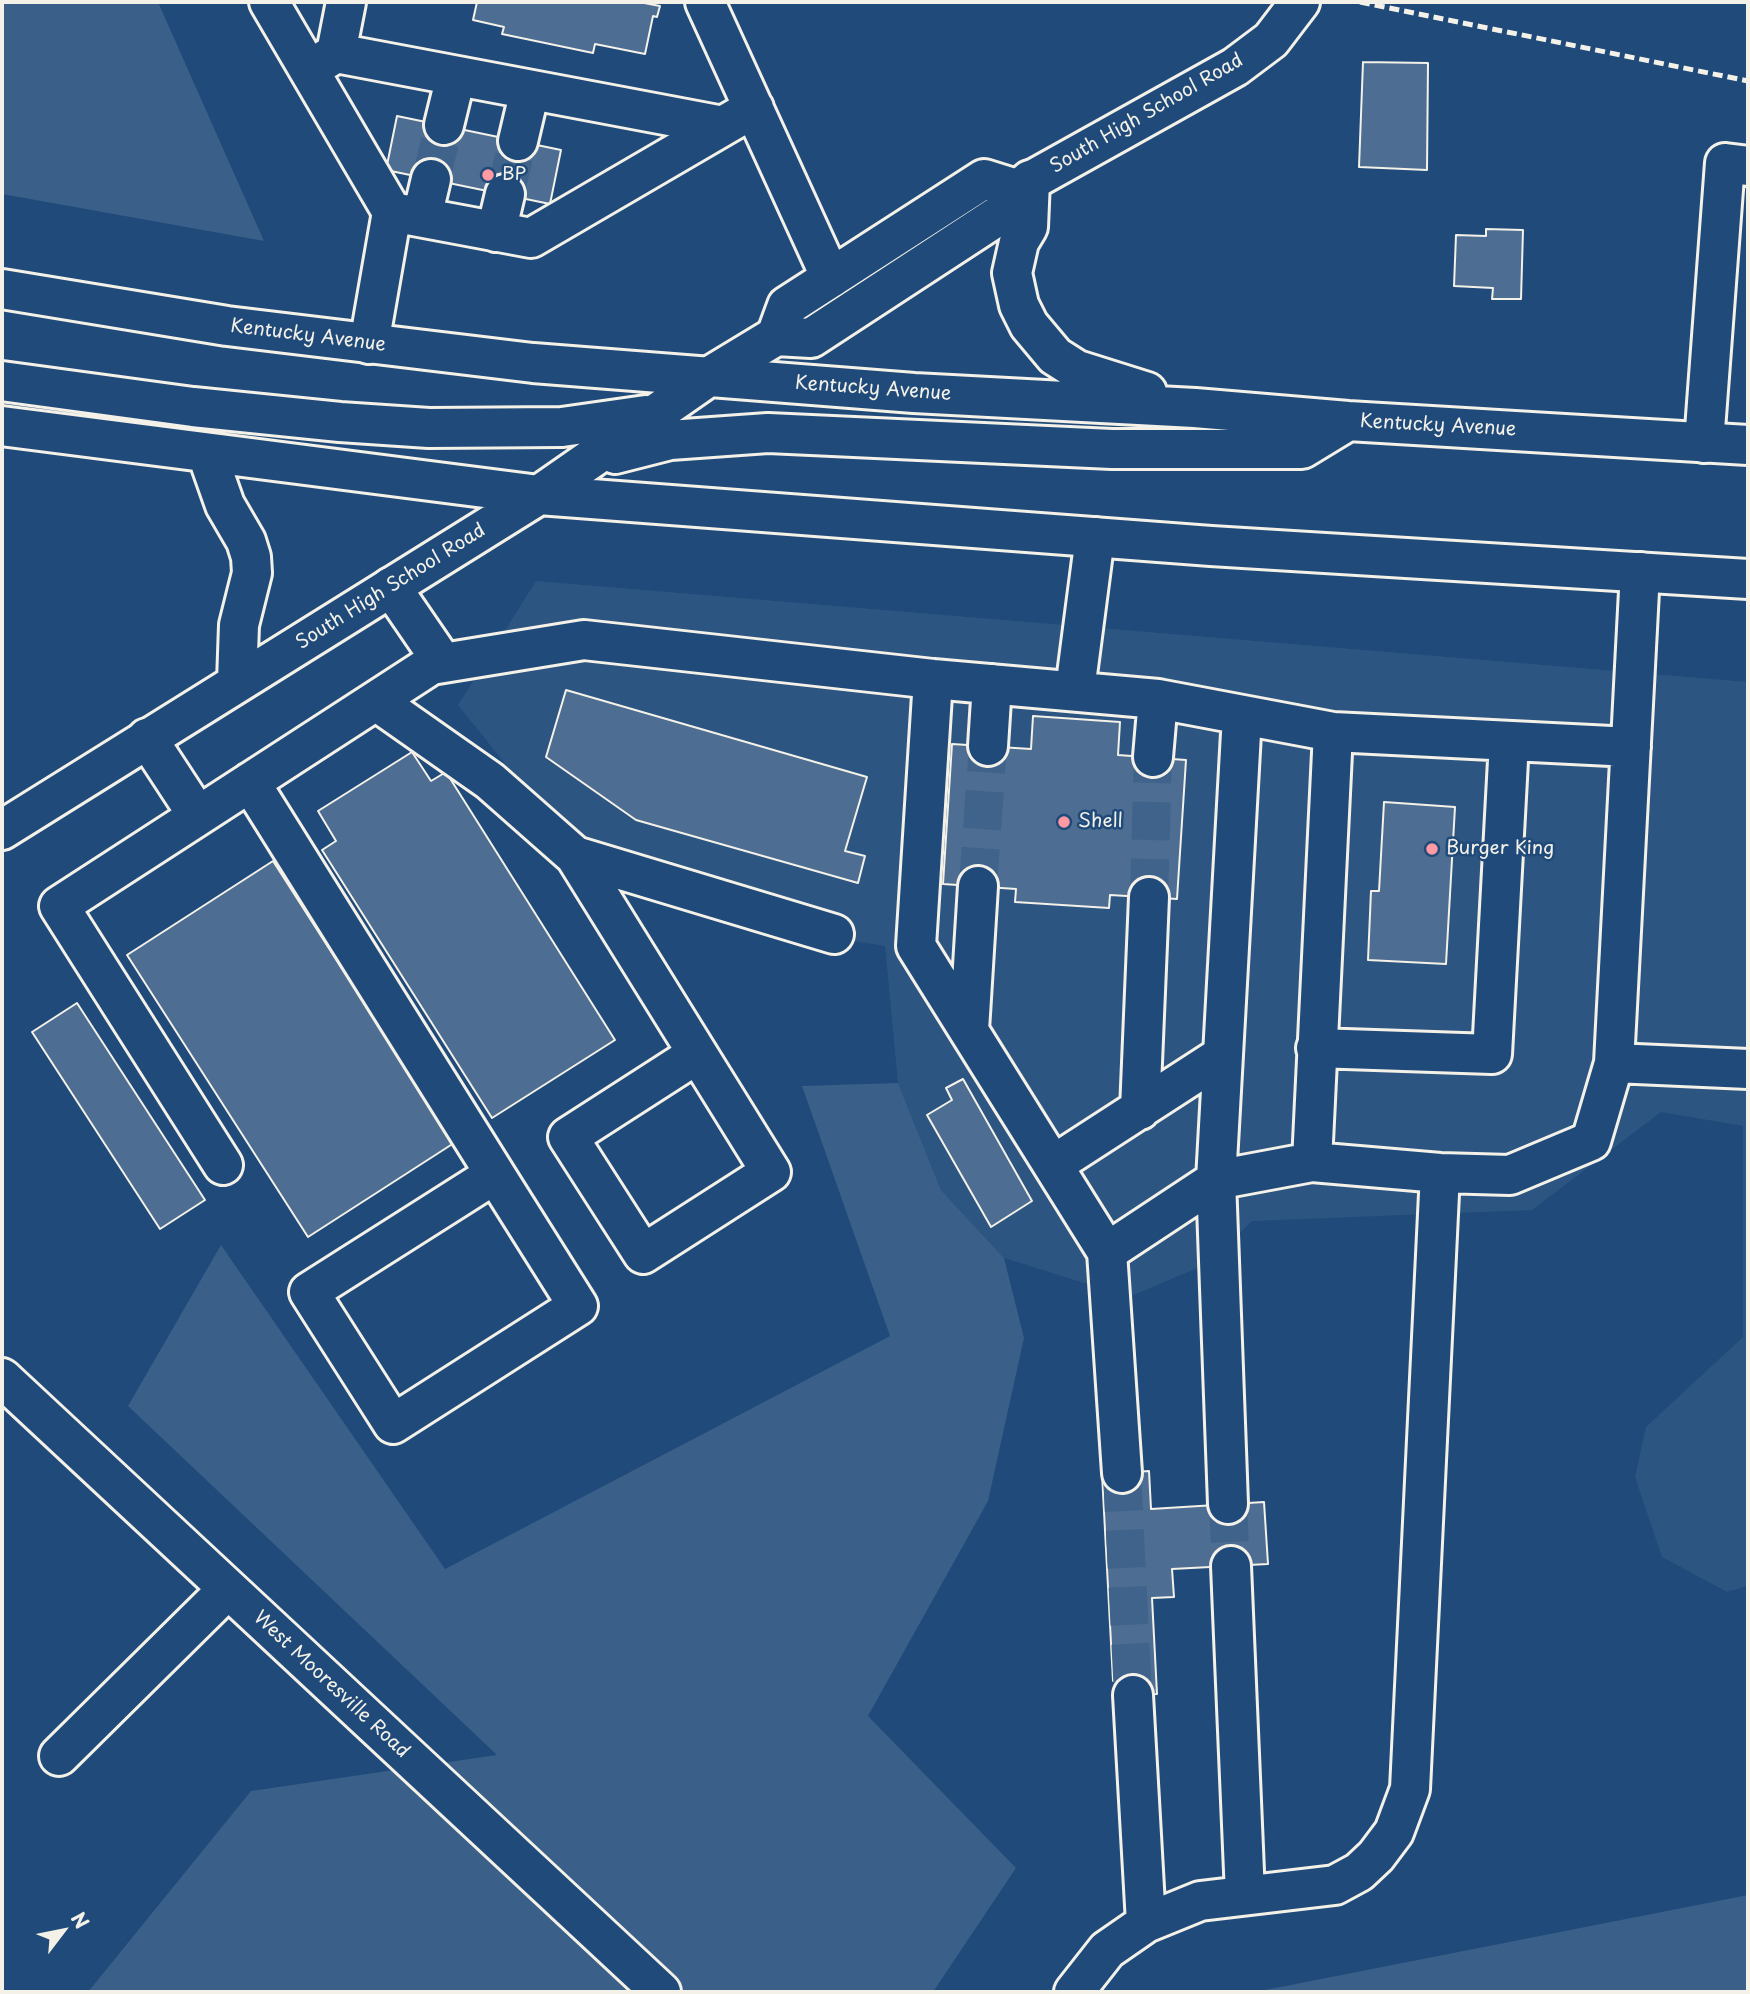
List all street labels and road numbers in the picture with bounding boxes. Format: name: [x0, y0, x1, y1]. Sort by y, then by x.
street label: South High School Road: [1047, 49, 1247, 179]
street label: Kentucky Avenue: [229, 315, 387, 357]
street label: Kentucky Avenue: [794, 372, 952, 406]
street label: Kentucky Avenue: [1359, 411, 1517, 441]
street label: South High School Road: [292, 519, 490, 655]
street label: West Mooresville Road: [248, 1607, 414, 1763]

